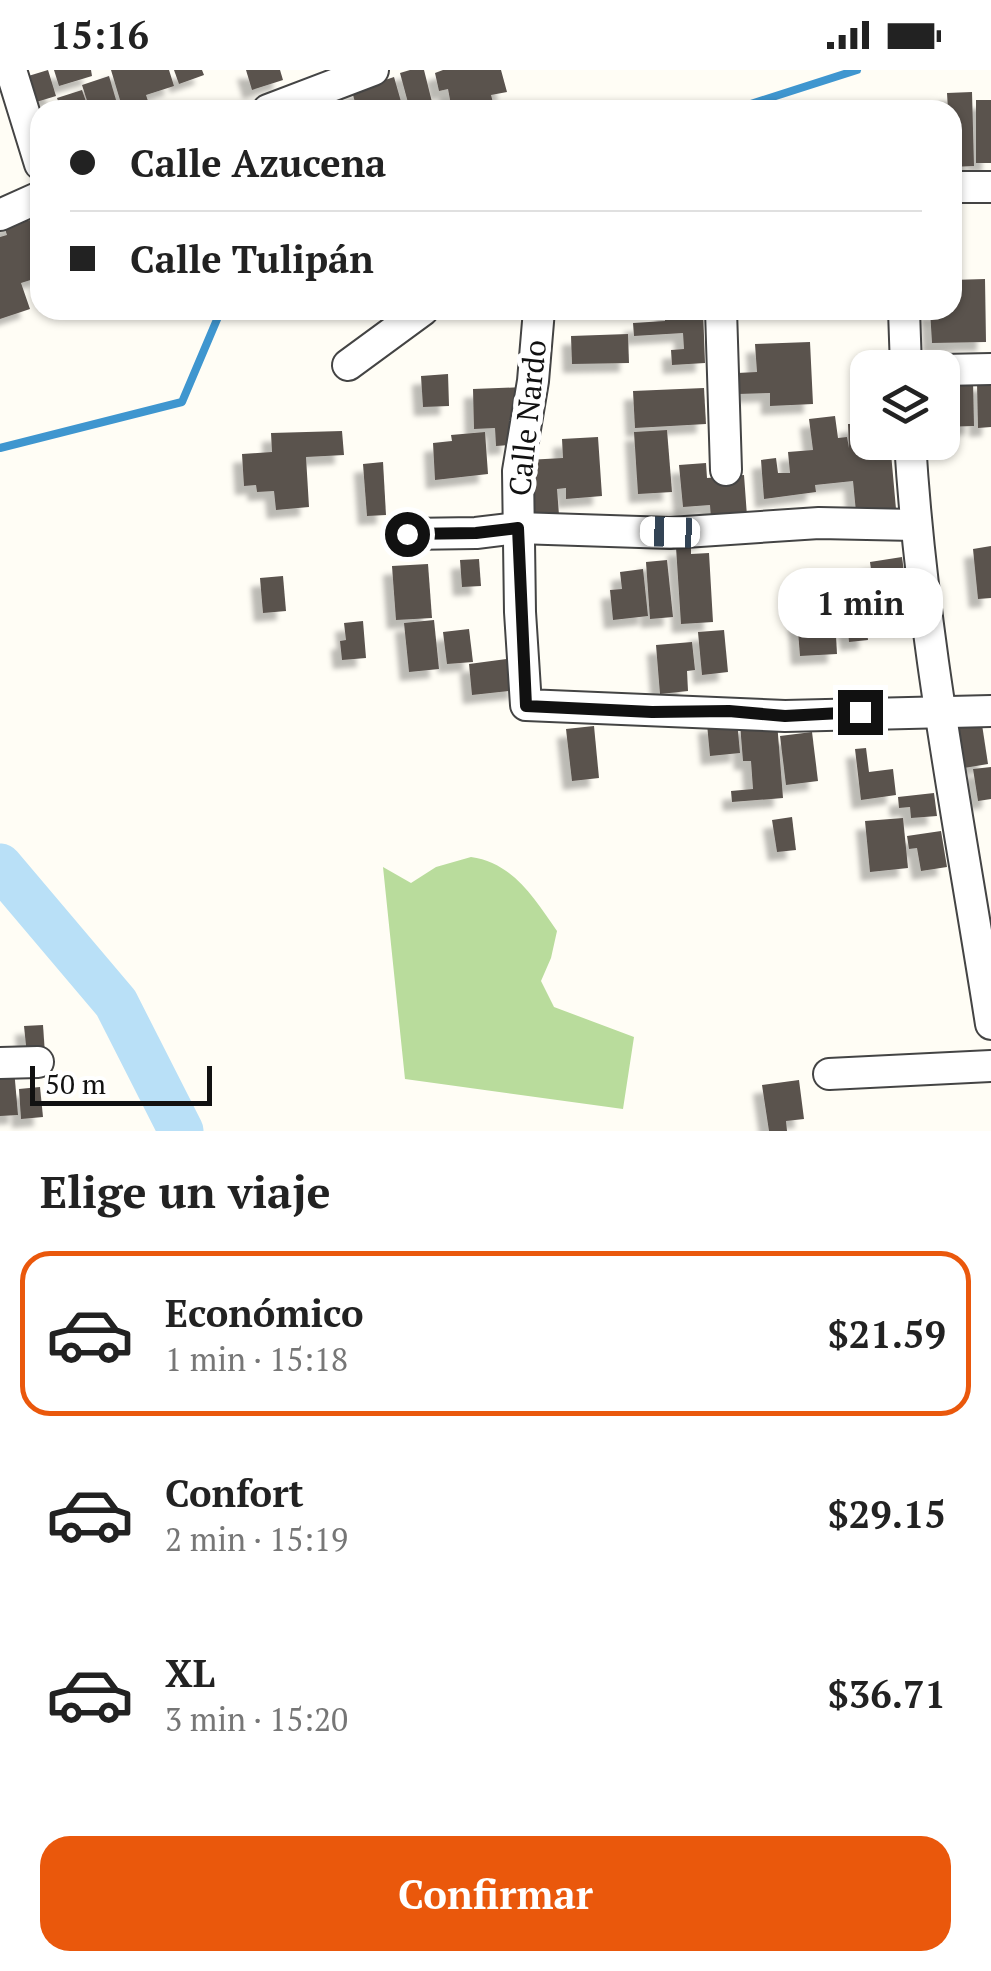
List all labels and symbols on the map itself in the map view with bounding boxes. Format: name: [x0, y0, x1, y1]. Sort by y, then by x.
street label: Calle Nardo: [499, 338, 555, 498]
route start: [385, 512, 430, 557]
car: [639, 516, 701, 548]
callout: 1 min: [778, 567, 942, 637]
route end: [838, 690, 883, 735]
scale bar: [30, 1061, 212, 1106]

